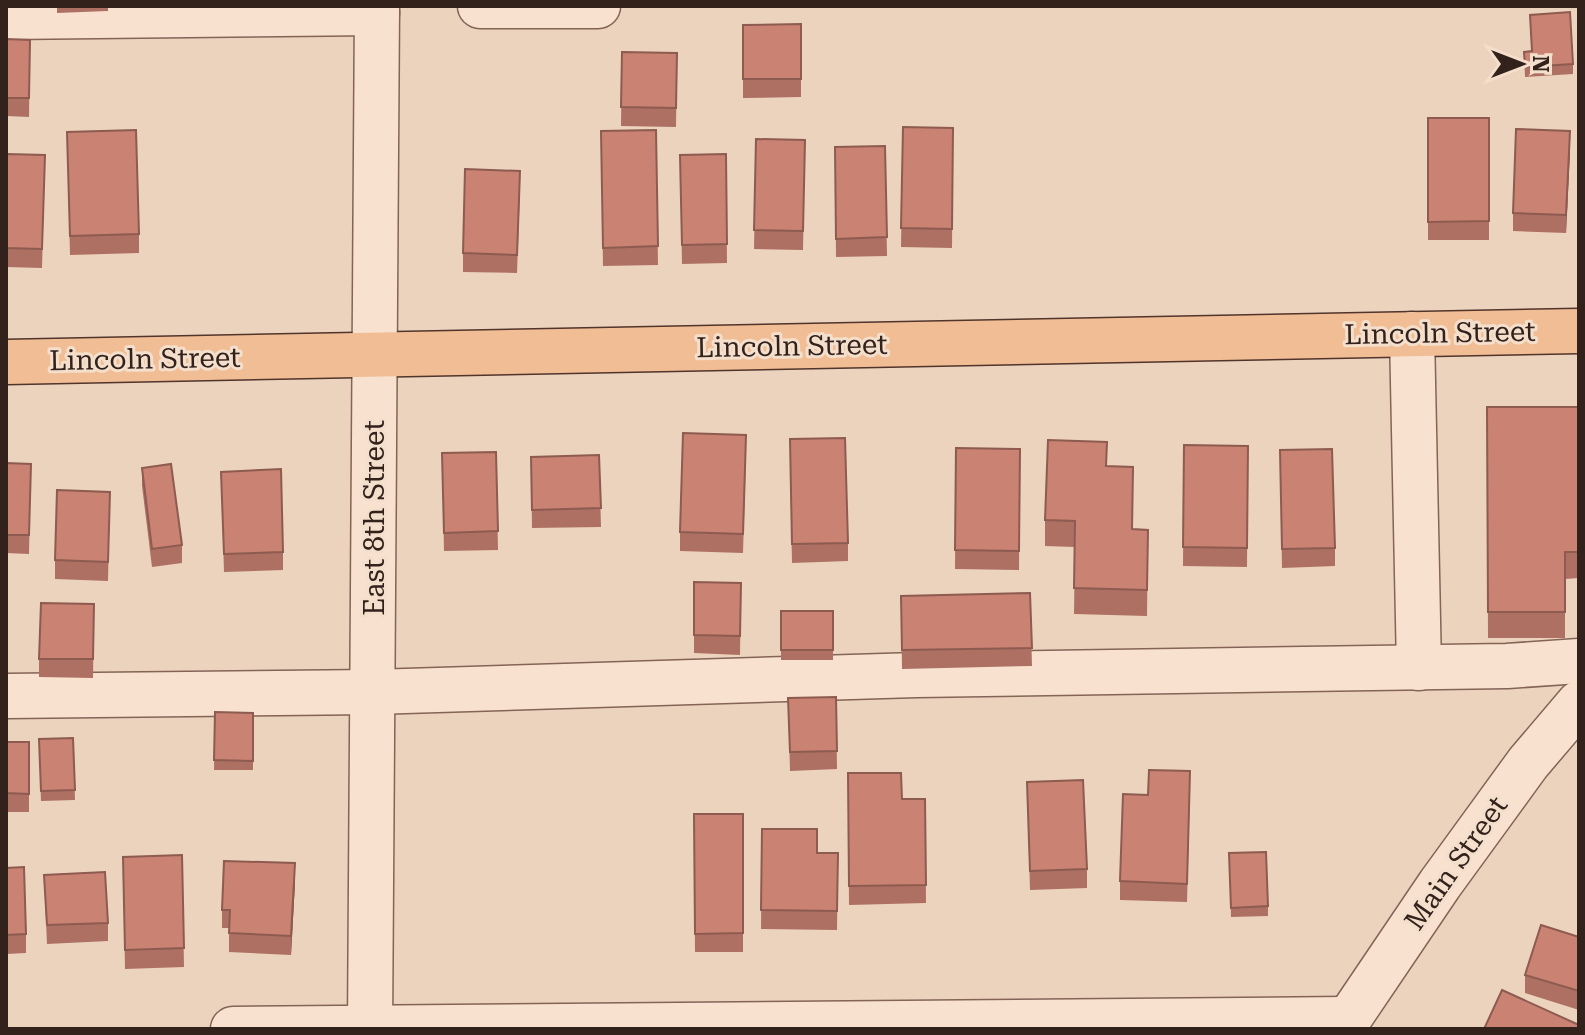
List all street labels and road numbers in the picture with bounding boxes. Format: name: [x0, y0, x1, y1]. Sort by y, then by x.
street label: Lincoln Street: [1344, 315, 1536, 351]
street label: Lincoln Street: [696, 328, 888, 364]
street label: Lincoln Street: [49, 341, 241, 377]
street label: East 8th Street: [358, 420, 391, 616]
street label: Main Street: [1398, 790, 1514, 936]

